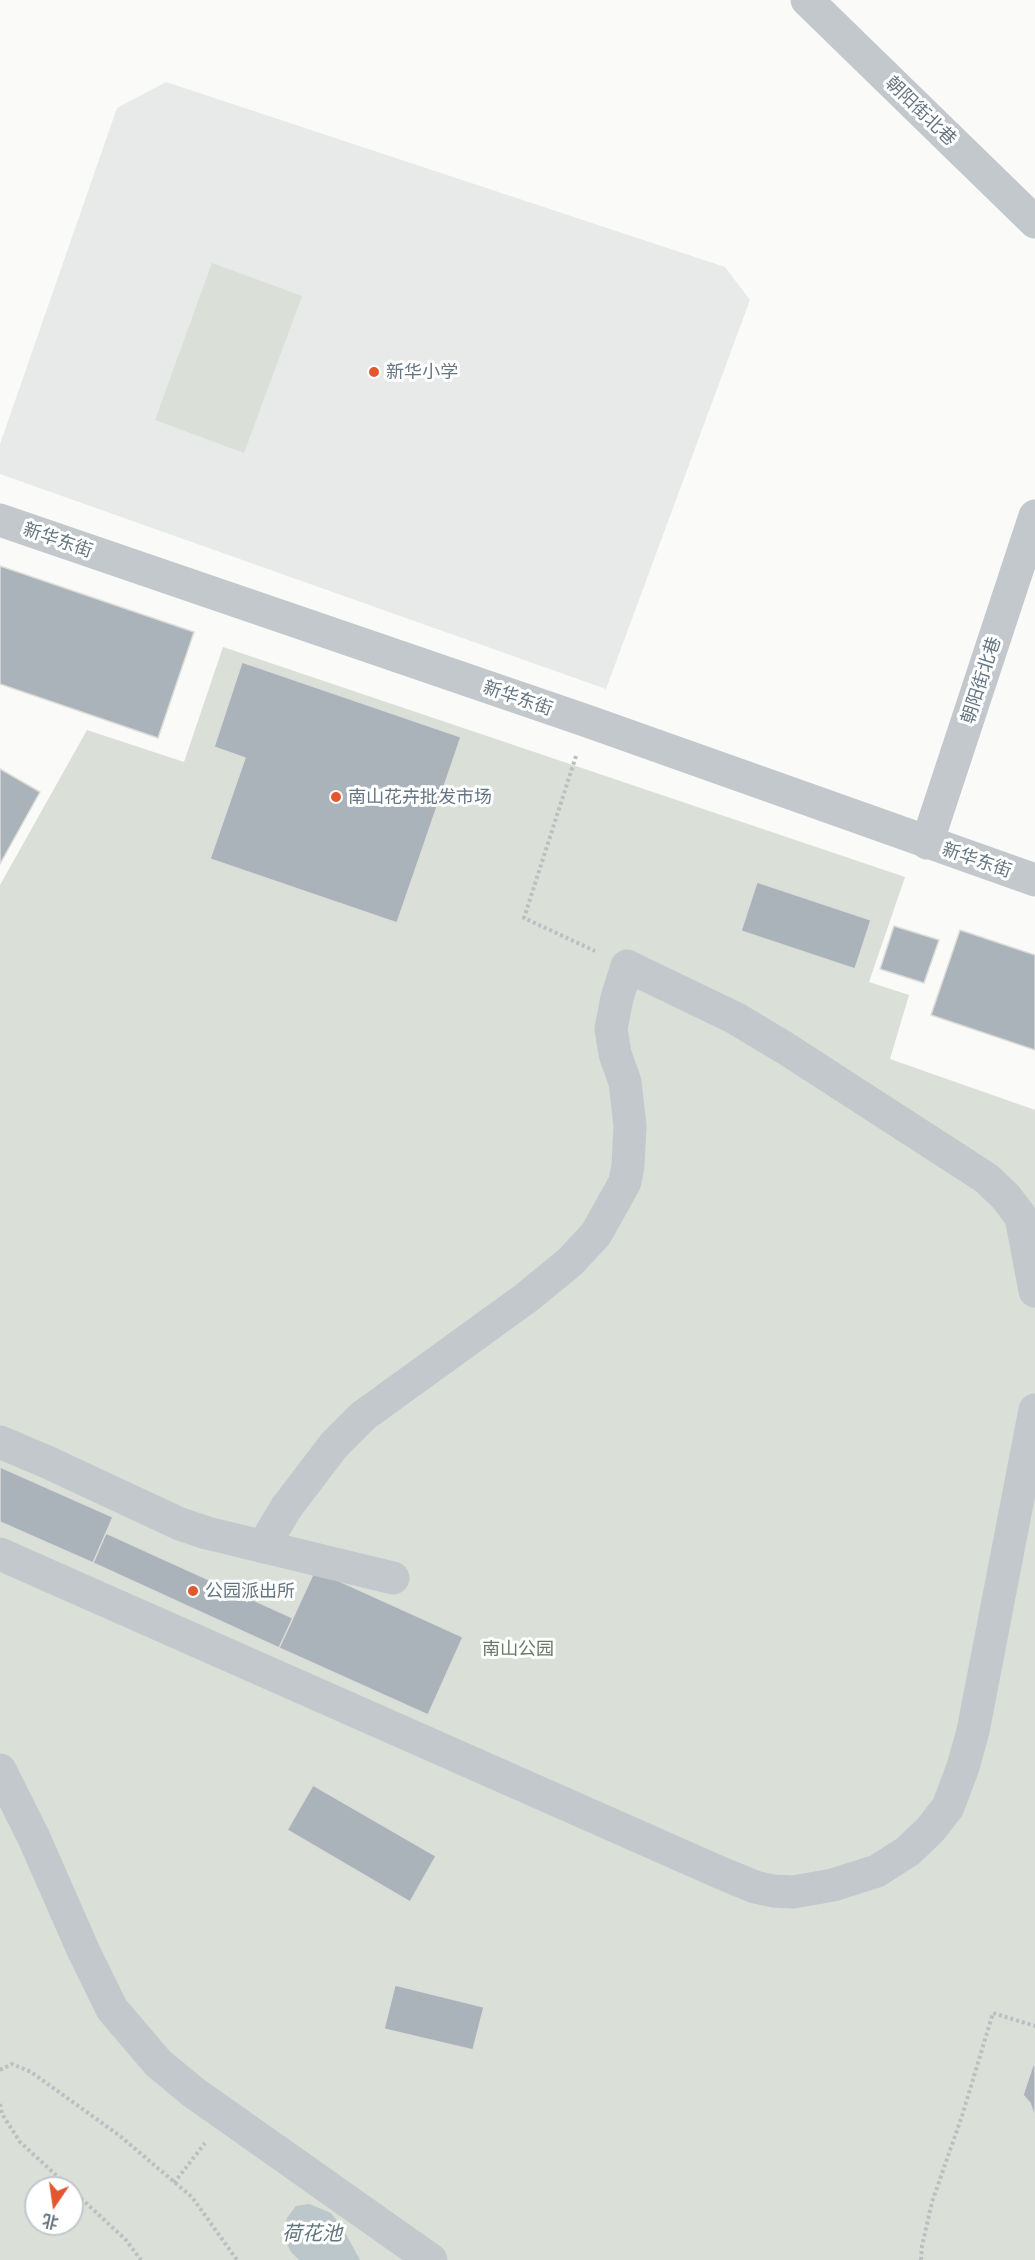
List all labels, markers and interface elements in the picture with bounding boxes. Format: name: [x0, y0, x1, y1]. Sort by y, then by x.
street label: 朝阳街北巷: [881, 72, 961, 150]
place label: 新华小学: [386, 361, 458, 383]
marker: 新华小学: [367, 365, 381, 379]
street label: 新华东街: [20, 518, 96, 562]
street label: 朝阳街北巷: [957, 634, 1005, 726]
street label: 新华东街: [480, 676, 556, 720]
place label: 南山花卉批发市场: [348, 786, 492, 808]
marker: 南山花卉批发市场: [329, 790, 343, 804]
street label: 新华东街: [939, 838, 1015, 882]
place label: 公园派出所: [205, 1580, 295, 1602]
marker: 公园派出所: [186, 1584, 200, 1598]
park label: 南山公园: [482, 1638, 554, 1660]
north arrow: [24, 2176, 84, 2236]
text: 北: [41, 2211, 60, 2232]
water label: 荷花池: [282, 2221, 342, 2245]

